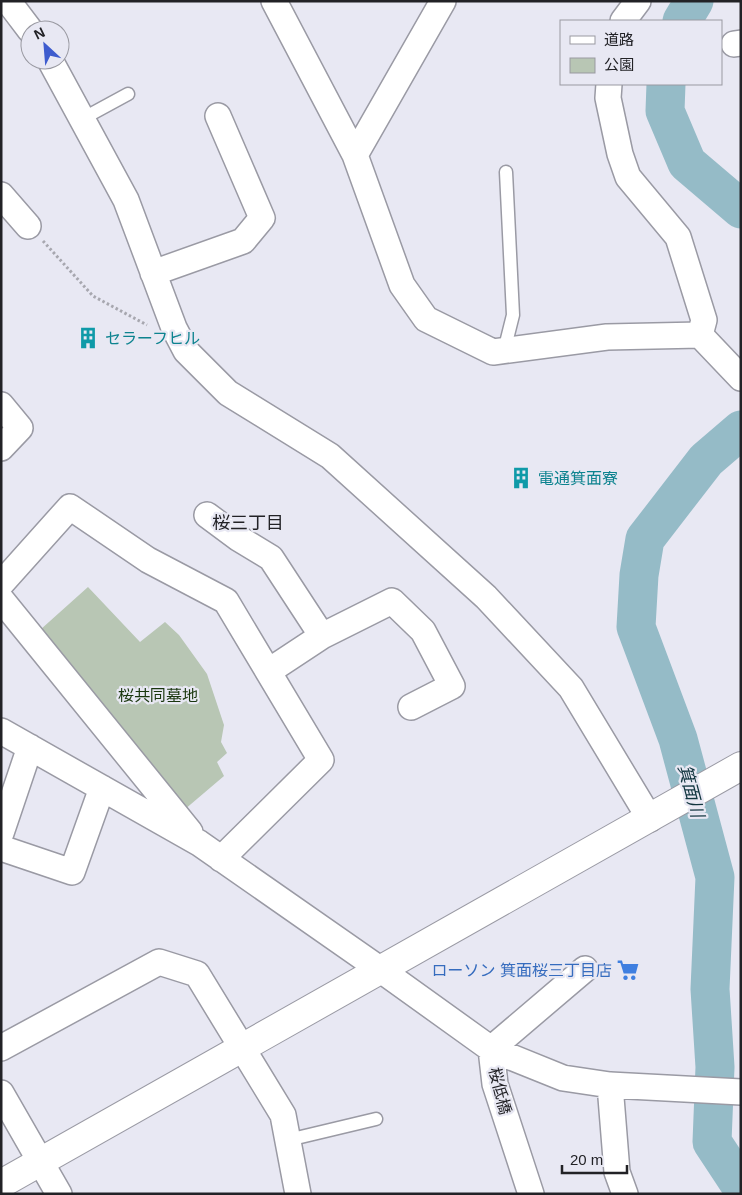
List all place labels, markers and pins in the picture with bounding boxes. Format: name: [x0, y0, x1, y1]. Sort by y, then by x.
building icon: セラーフヒル: [75, 325, 101, 351]
place label: セラーフヒル: [105, 330, 200, 347]
building icon: 電通箕面寮: [508, 465, 534, 491]
place label: 電通箕面寮: [538, 470, 618, 487]
supermarket icon: ローソン 箕面桜三丁目店: [615, 957, 641, 983]
place label: ローソン 箕面桜三丁目店: [432, 962, 612, 979]

